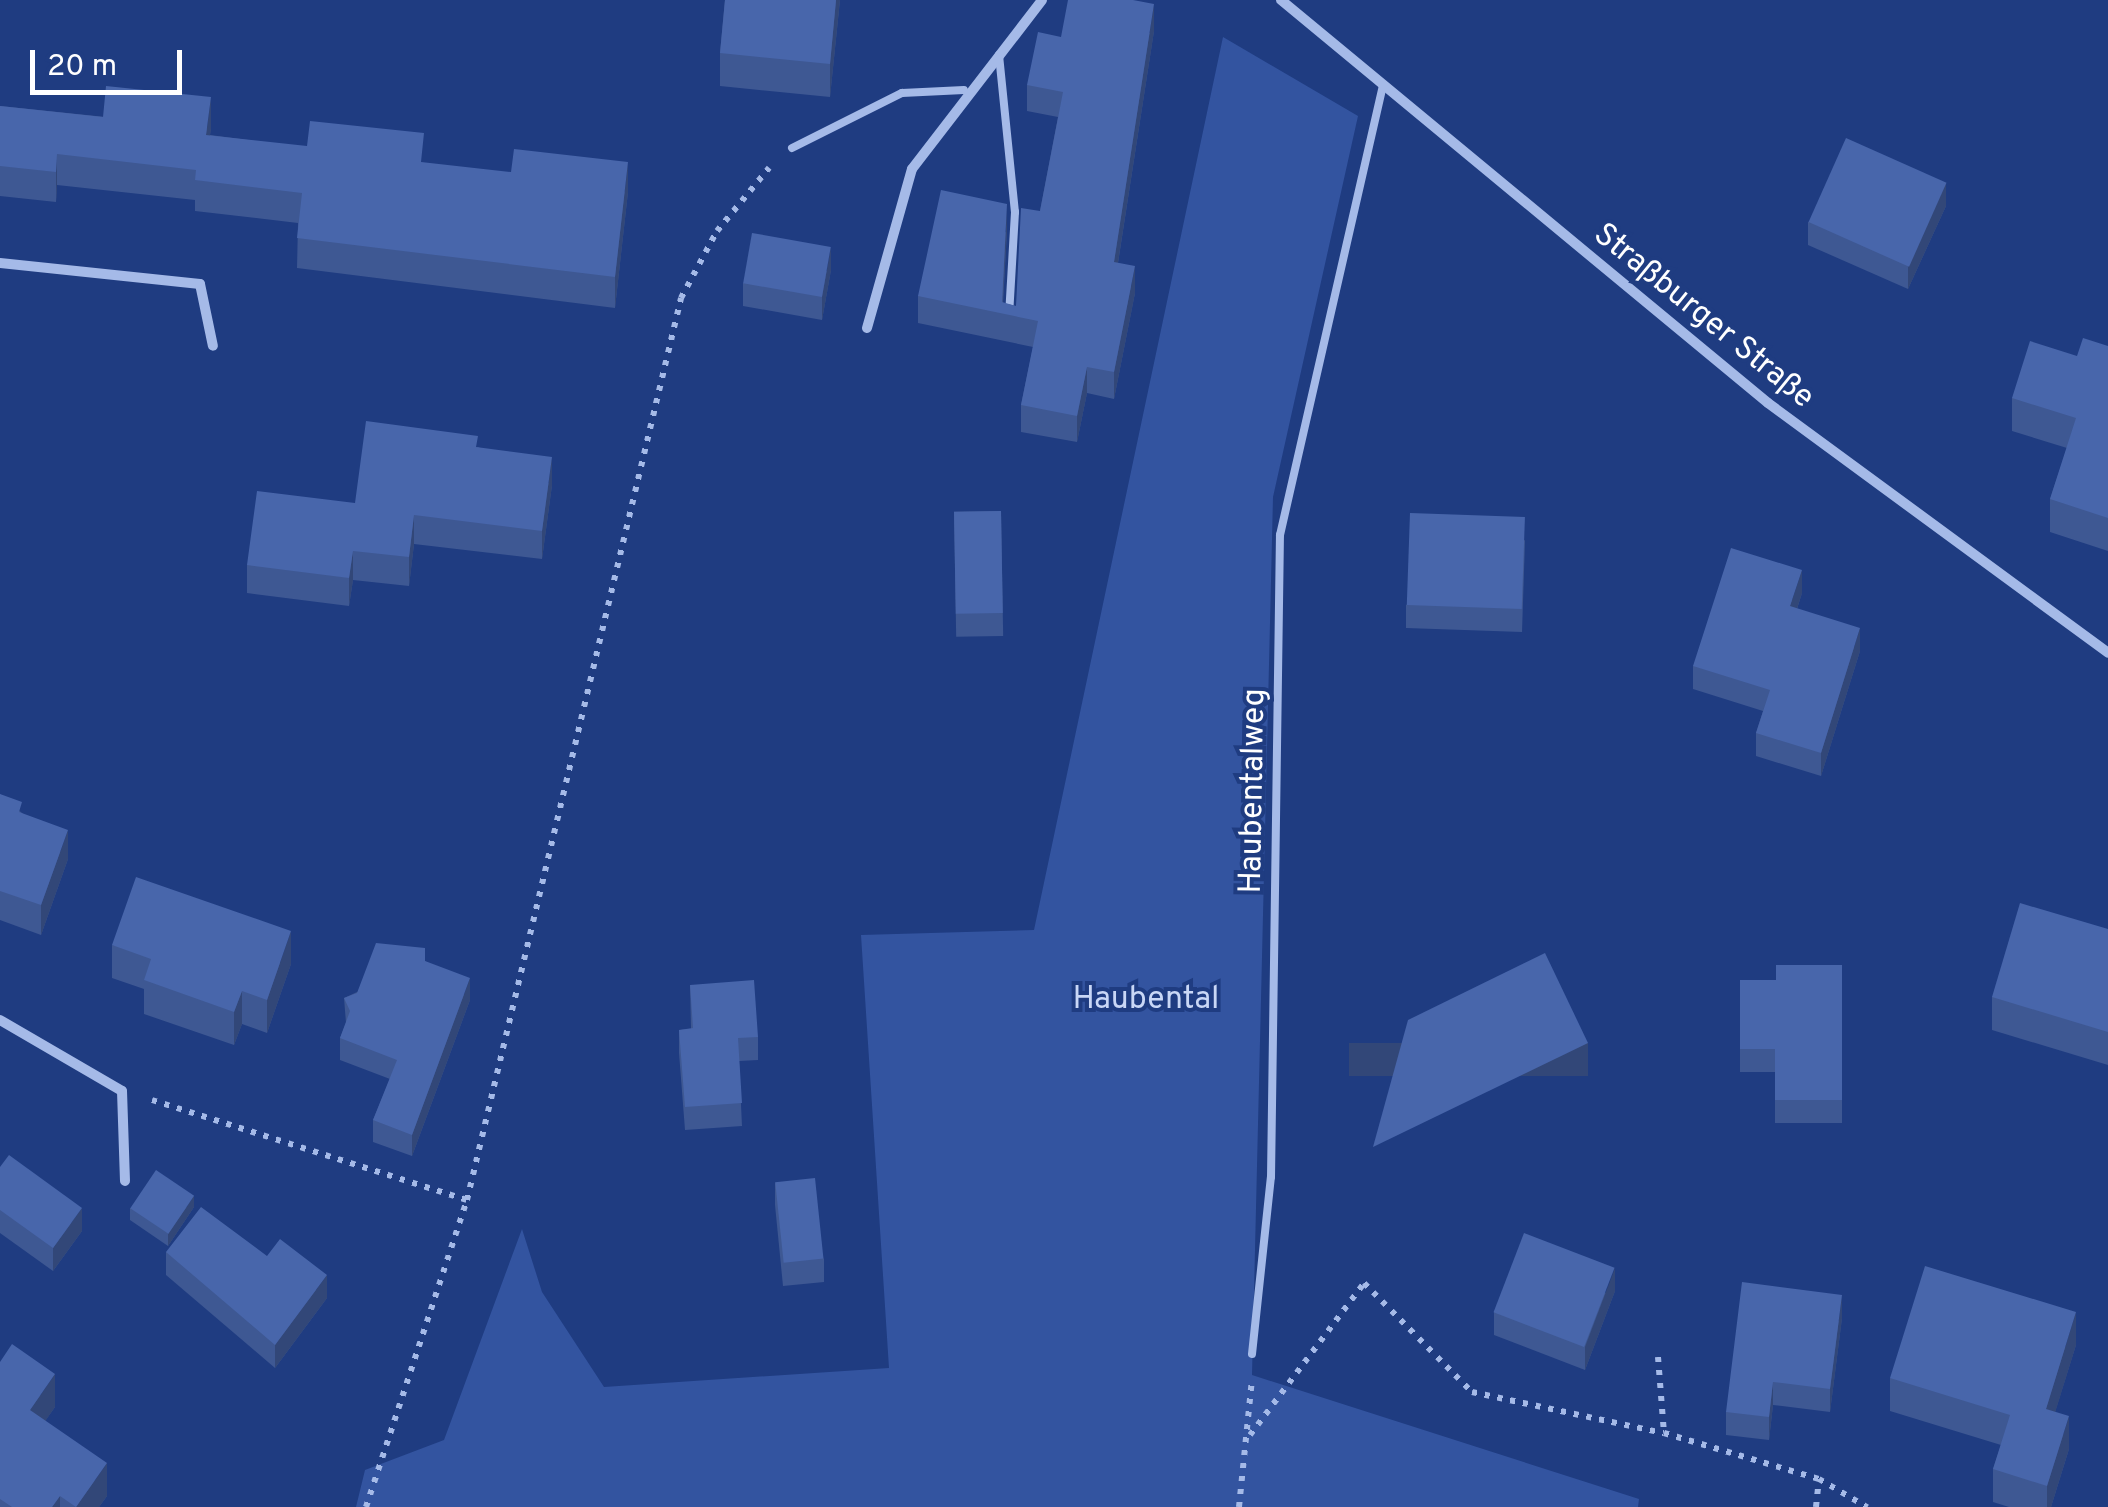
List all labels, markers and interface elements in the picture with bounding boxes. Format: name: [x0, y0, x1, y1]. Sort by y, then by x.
scale bar: [35, 30, 188, 92]
text: 20 m: [47, 49, 117, 86]
street label: Straßburger Straße: [1585, 216, 1821, 418]
street label: Haubentalweg: [1233, 688, 1275, 894]
park label: Haubental: [1073, 981, 1219, 1019]

